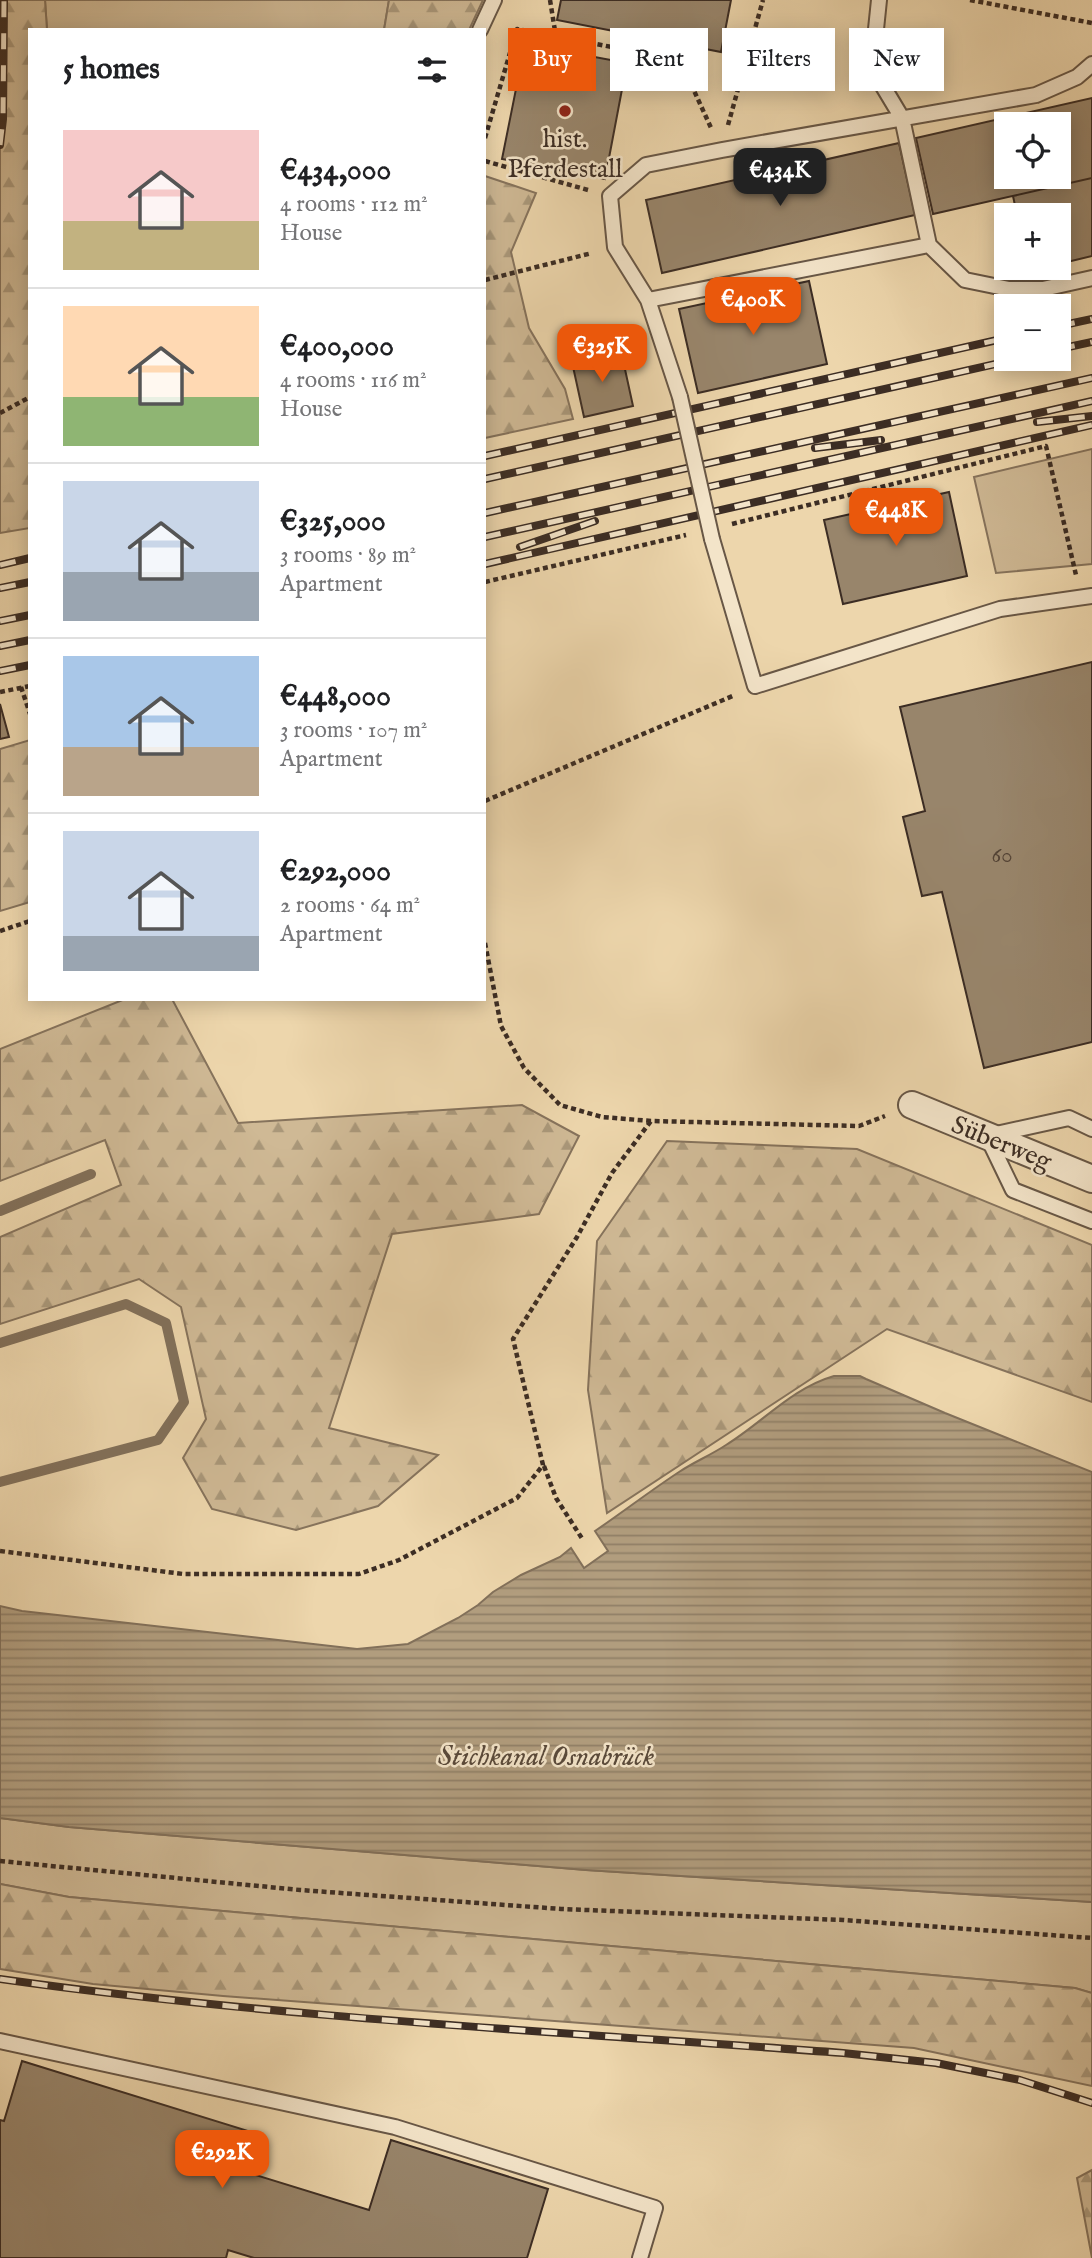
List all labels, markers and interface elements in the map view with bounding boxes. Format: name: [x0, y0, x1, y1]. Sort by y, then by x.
chip: Buy: [508, 28, 596, 91]
chip: Rent: [610, 28, 708, 91]
chip: Filters: [722, 28, 835, 91]
chip: New: [849, 28, 944, 91]
text: 5 homes: [63, 51, 160, 89]
icon: filters: [413, 51, 451, 89]
marker: hist. Pferdestall: [557, 103, 573, 119]
map controls: [994, 112, 1071, 371]
button: locate: [994, 112, 1071, 189]
place label: hist. Pferdestall: [507, 123, 623, 186]
pin: €434K: [731, 148, 829, 208]
text: €434,000: [280, 152, 391, 190]
text: €434K: [749, 156, 811, 185]
icon: home: [119, 158, 203, 242]
text: 4 rooms · 112 m²: [280, 190, 428, 219]
button: +: [994, 203, 1071, 280]
text: House: [280, 219, 342, 248]
pin: €400K: [704, 278, 802, 337]
text: €400K: [721, 285, 785, 314]
button: −: [994, 294, 1071, 371]
pin: €325K: [553, 324, 651, 384]
text: €400,000: [280, 328, 394, 366]
text: €325K: [573, 332, 631, 361]
icon: home: [119, 334, 203, 418]
text: 4 rooms · 116 m²: [280, 366, 427, 395]
text: House: [280, 395, 342, 424]
pin: €448K: [847, 489, 945, 548]
text: €448K: [865, 496, 927, 525]
text: €325,000: [280, 503, 386, 541]
icon: home: [119, 509, 203, 593]
text: 3 rooms · 89 m²: [280, 541, 416, 570]
text: Apartment: [280, 570, 383, 599]
text: €448,000: [280, 678, 391, 716]
icon: home: [119, 684, 203, 768]
text: 3 rooms · 107 m²: [280, 716, 428, 745]
text: Apartment: [280, 745, 383, 774]
house number: 60: [991, 841, 1013, 870]
text: €292,000: [280, 853, 391, 891]
icon: home: [119, 859, 203, 943]
text: 2 rooms · 64 m²: [280, 891, 420, 920]
text: Apartment: [280, 920, 383, 949]
street label: Süberweg: [946, 1108, 1057, 1179]
water label: Stichkanal Osnabrück: [438, 1740, 654, 1775]
pin: €292K: [173, 2130, 271, 2190]
text: €292K: [191, 2138, 253, 2167]

